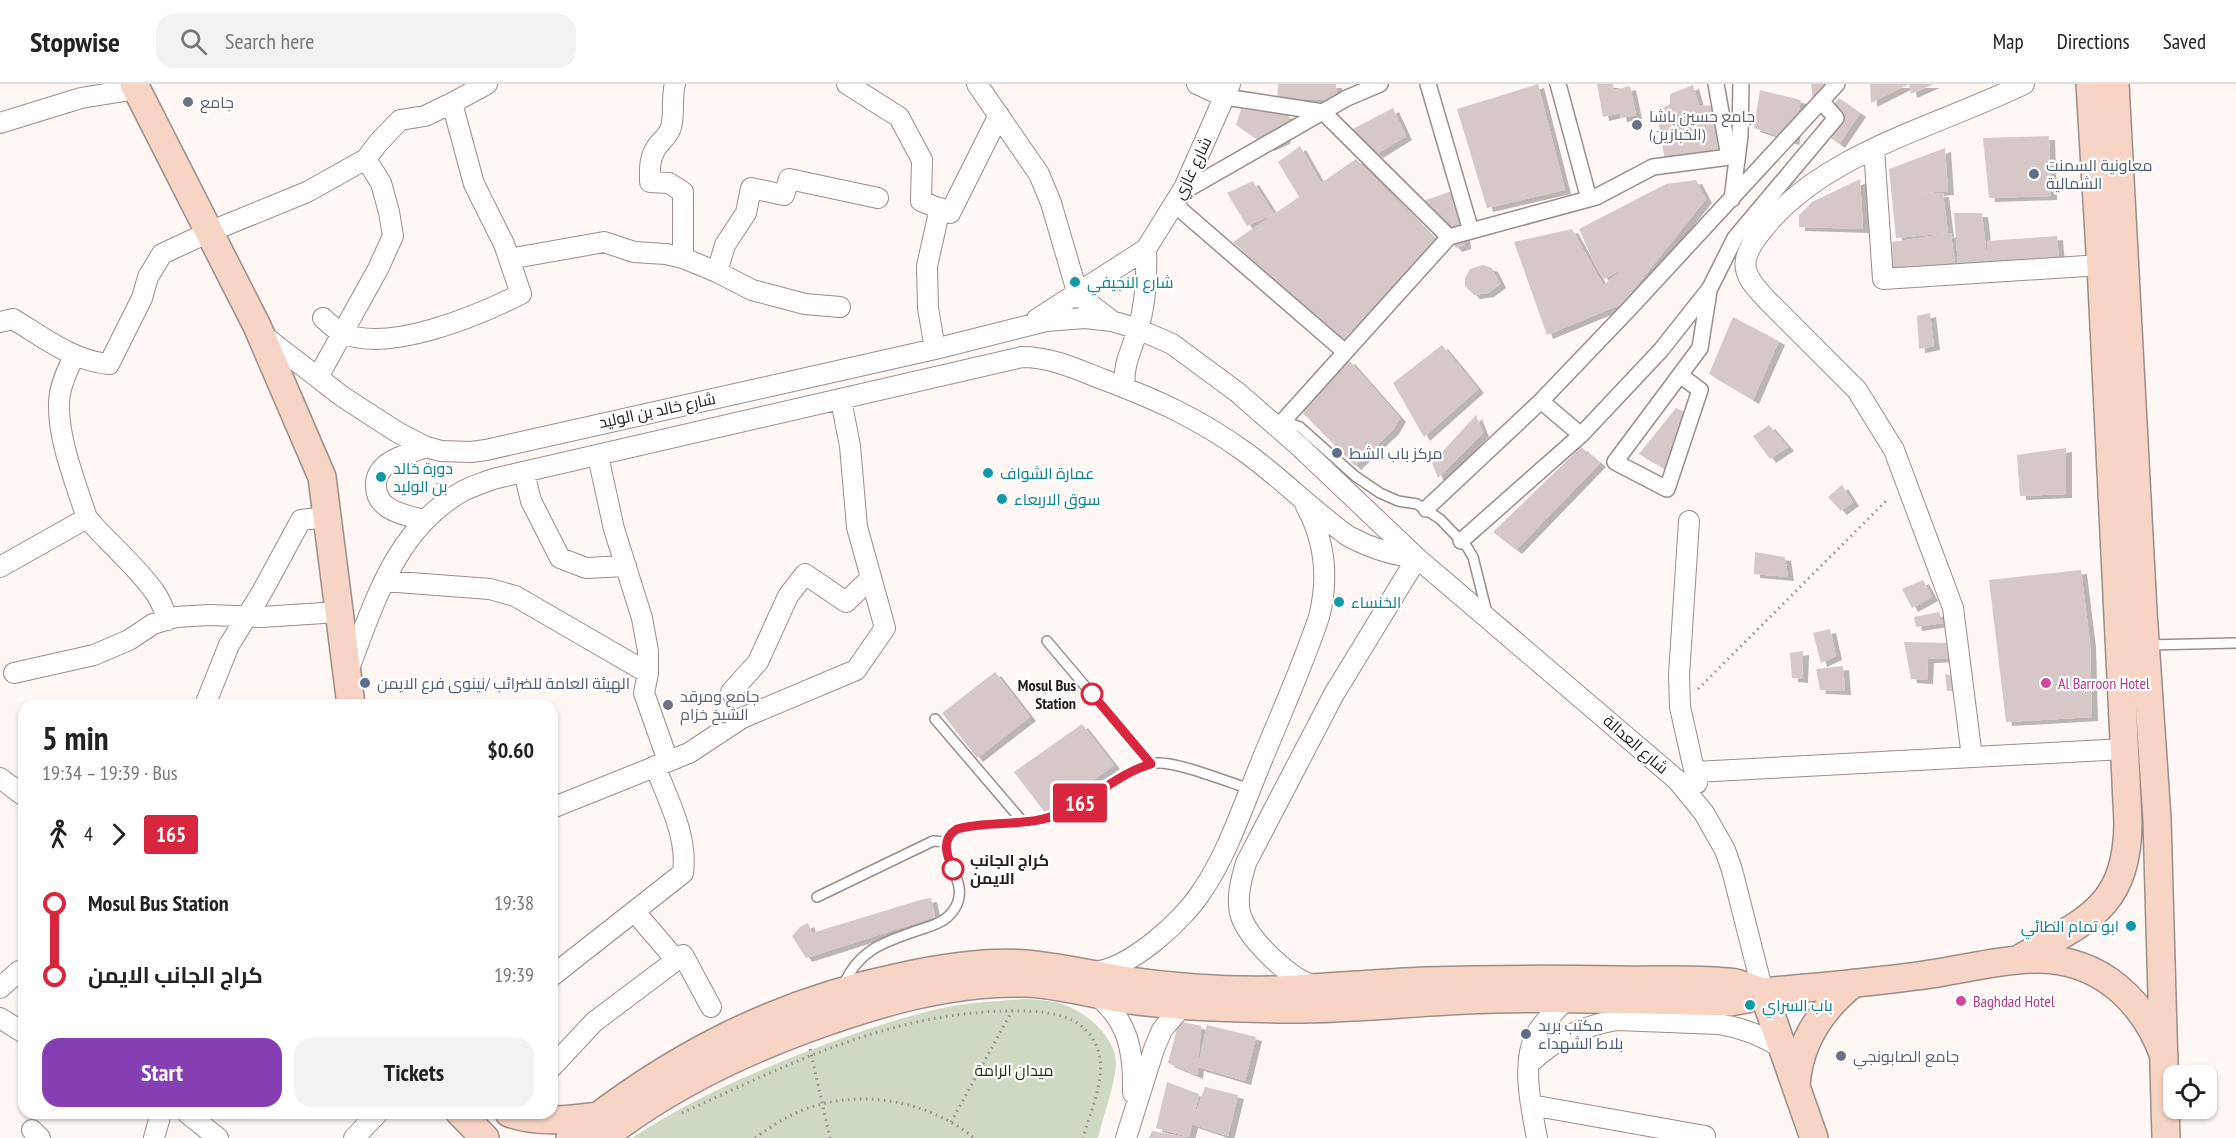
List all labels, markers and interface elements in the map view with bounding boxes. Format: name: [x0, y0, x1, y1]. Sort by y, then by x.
search box: [156, 14, 576, 68]
text: Stopwise: [30, 23, 120, 60]
icon: search: [177, 25, 210, 58]
text: Search here: [225, 27, 314, 55]
text: Map: [1993, 28, 2024, 55]
text: Directions: [2057, 28, 2130, 55]
text: Saved: [2163, 28, 2206, 55]
place label: جامع: [200, 92, 234, 114]
marker: جامع: [181, 95, 195, 109]
place label: جامع حسين باشا (الخبازين): [1649, 106, 1755, 145]
marker: جامع حسين باشا (الخبازين): [1630, 118, 1644, 132]
street label: شارع غازي: [1168, 133, 1219, 204]
place label: معاونية السمنت الشمالية: [2046, 155, 2153, 193]
marker: معاونية السمنت الشمالية: [2027, 167, 2041, 181]
place label: شارع النجيفي: [1087, 272, 1174, 296]
marker: شارع النجيفي: [1068, 275, 1082, 289]
street label: شارع خالد بن الوليد: [597, 388, 718, 434]
place label: مركز باب الشط: [1349, 443, 1443, 463]
marker: مركز باب الشط: [1330, 446, 1344, 460]
place label: دورة خالد بن الوليد: [393, 458, 453, 497]
place label: عمارة الشواف: [1000, 463, 1094, 483]
marker: عمارة الشواف: [981, 466, 995, 480]
marker: دورة خالد بن الوليد: [374, 470, 388, 484]
place label: سوق الاربعاء: [1014, 489, 1100, 510]
marker: سوق الاربعاء: [995, 492, 1009, 506]
place label: الخنساء: [1351, 592, 1401, 612]
marker: الخنساء: [1332, 595, 1346, 609]
place label: الهيئة العامة للضرائب /نينوى فرع الايمن: [377, 673, 630, 695]
place label: Al Barroon Hotel: [2058, 673, 2150, 693]
place label: Mosul Bus Station: [1018, 675, 1076, 713]
marker: الهيئة العامة للضرائب /نينوى فرع الايمن: [358, 676, 372, 690]
marker: Al Barroon Hotel: [2039, 676, 2053, 690]
marker: Mosul Bus Station: [1081, 683, 1103, 705]
place label: جامع ومرقد الشيخ خزام: [680, 686, 759, 726]
marker: جامع ومرقد الشيخ خزام: [661, 698, 675, 712]
street label: شارع العدالة: [1598, 710, 1673, 779]
text: 5 min: [42, 716, 109, 759]
text: $0.60: [487, 736, 534, 764]
text: 19:34 – 19:39 · Bus: [42, 760, 177, 786]
line badge: 165: [1046, 784, 1114, 822]
text: 165: [1065, 790, 1095, 817]
icon: walk: [42, 818, 75, 851]
icon: forward: [102, 818, 135, 851]
text: 4: [84, 821, 93, 847]
text: 165: [156, 821, 186, 848]
place label: كراج الجانب الايمن: [970, 850, 1049, 888]
marker: كراج الجانب الايمن: [942, 858, 964, 880]
text: Mosul Bus Station: [88, 889, 229, 917]
text: 19:38: [494, 890, 534, 916]
place label: ابو تمام الطائي: [2021, 916, 2119, 940]
marker: ابو تمام الطائي: [2124, 919, 2138, 933]
text: كراج الجانب الايمن: [88, 961, 263, 989]
text: 19:39: [494, 962, 534, 988]
place label: Baghdad Hotel: [1973, 991, 2055, 1011]
marker: Baghdad Hotel: [1954, 994, 1968, 1008]
place label: باب السراي: [1762, 995, 1833, 1019]
marker: باب السراي: [1743, 998, 1757, 1012]
place label: مكتب بريد بلاط الشهداء: [1538, 1015, 1623, 1054]
marker: مكتب بريد بلاط الشهداء: [1519, 1027, 1533, 1041]
button: Start: [42, 1038, 282, 1107]
button: Tickets: [294, 1038, 534, 1107]
place label: جامع الصابونجي: [1853, 1046, 1959, 1070]
marker: جامع الصابونجي: [1834, 1049, 1848, 1063]
park label: ميدان الرامة: [974, 1060, 1054, 1081]
map controls: [2163, 1065, 2217, 1119]
button: locate: [2163, 1065, 2217, 1119]

